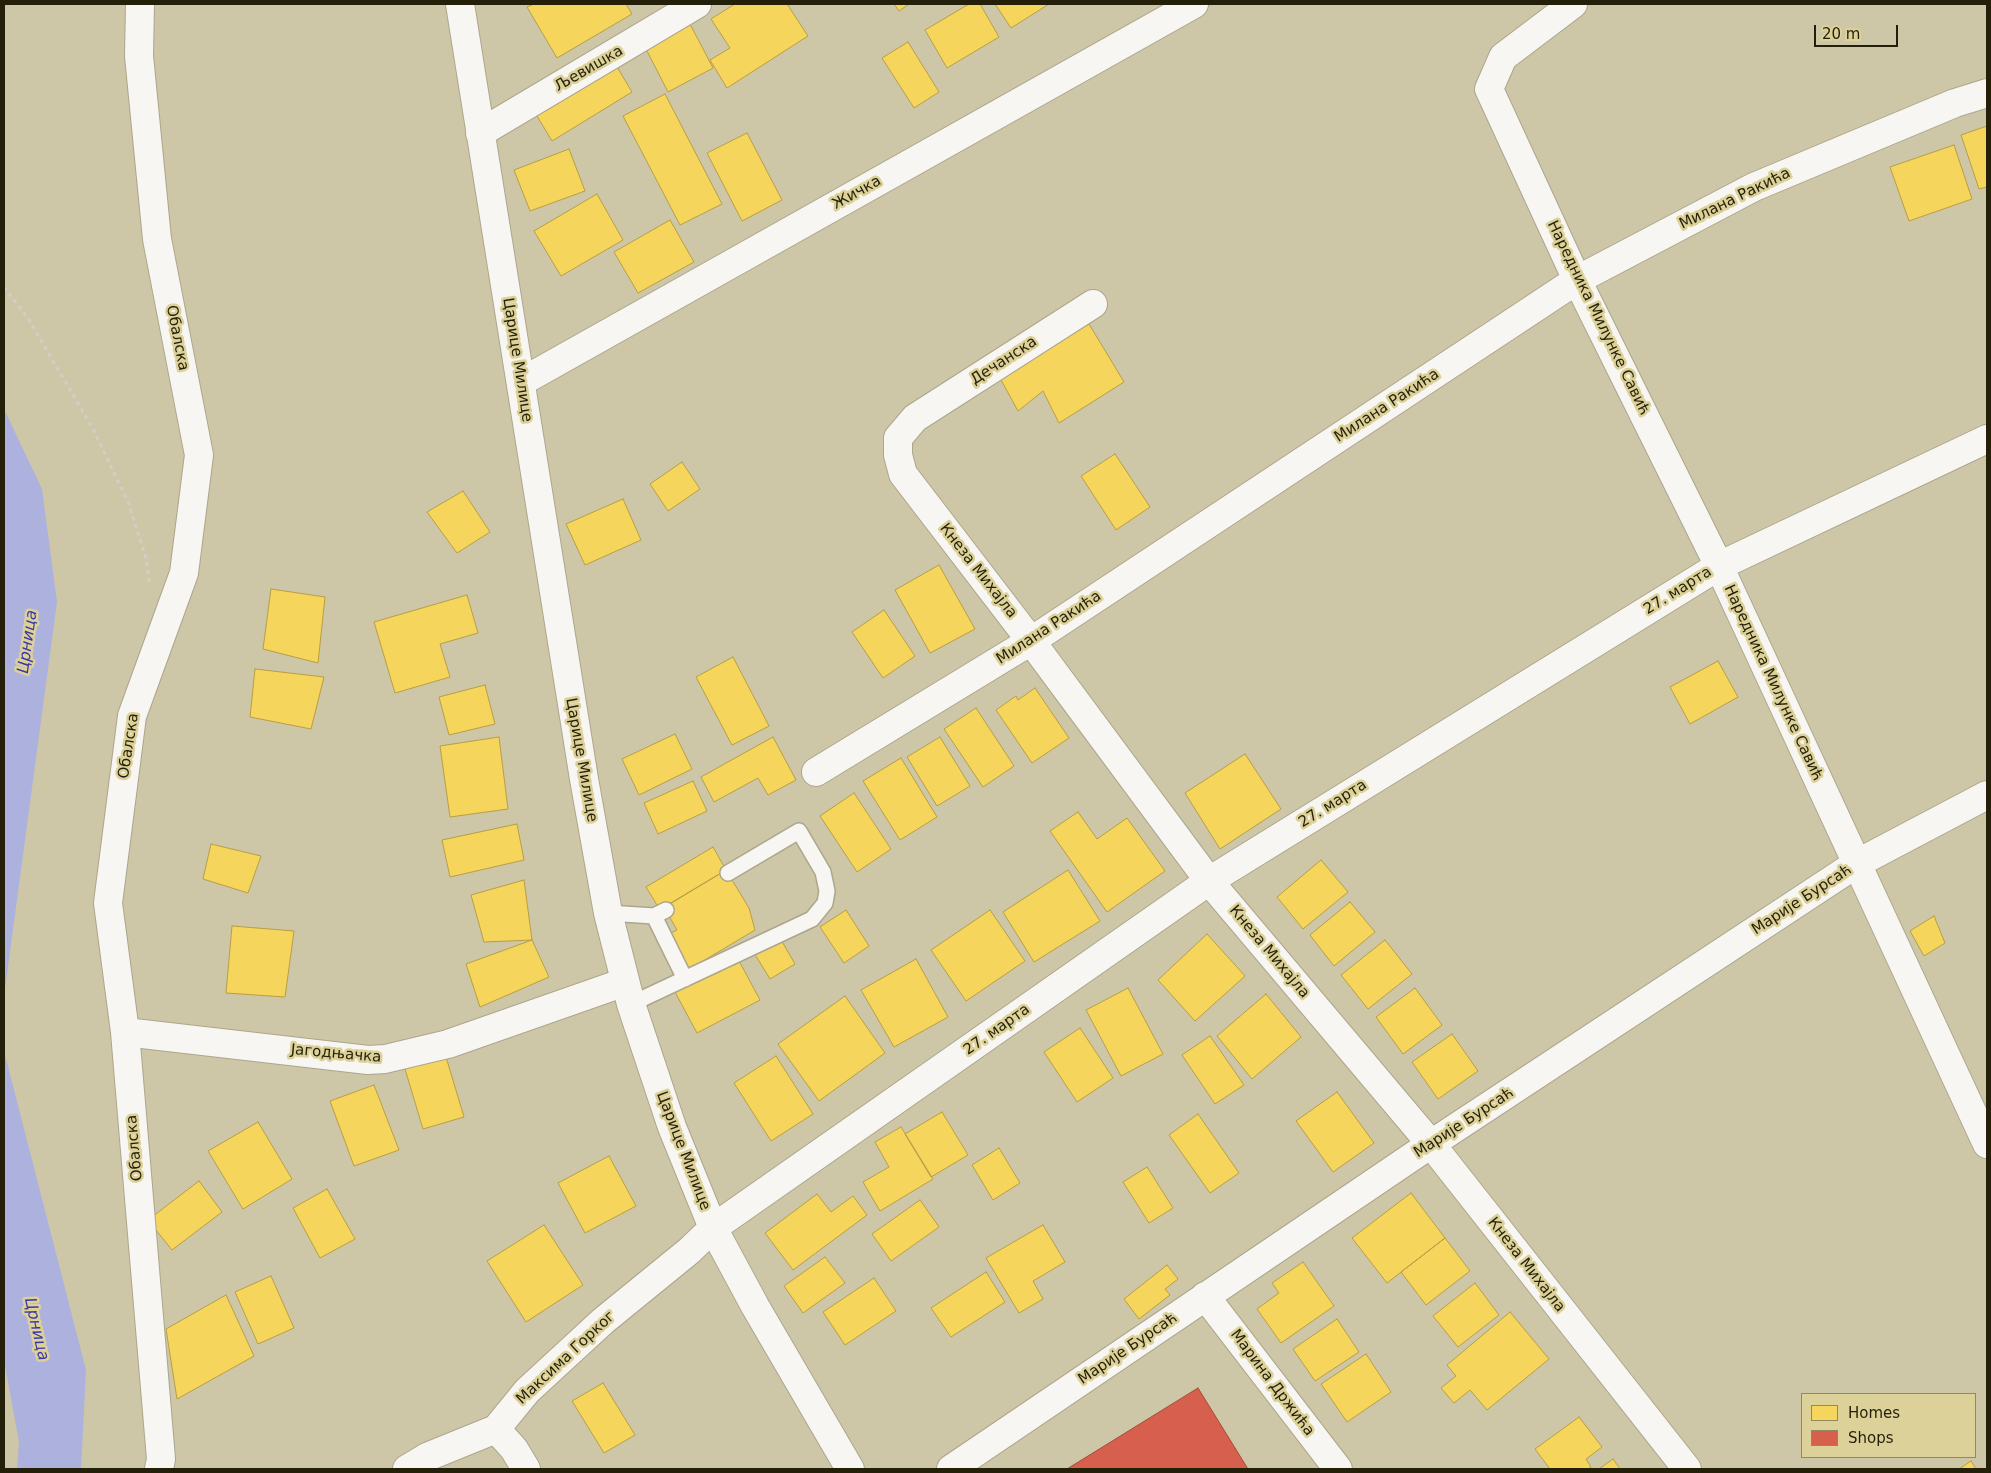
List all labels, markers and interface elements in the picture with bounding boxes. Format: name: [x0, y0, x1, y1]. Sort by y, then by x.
scale bar: [1816, 15, 1900, 47]
text: 20 m: [1822, 25, 1860, 43]
street label: Љевишка: [552, 42, 626, 96]
street label: Милана Ракића: [1677, 164, 1793, 234]
street label: Жичка: [829, 172, 885, 214]
street label: Наредника Милунке Савић: [1543, 218, 1653, 418]
street label: Царице Милице: [498, 296, 536, 424]
street label: Обалска: [162, 304, 192, 372]
street label: Дечанска: [968, 333, 1040, 389]
street label: Милана Ракића: [1331, 365, 1443, 447]
street label: Кнеза Михајла: [935, 520, 1021, 622]
street label: 27. марта: [1641, 563, 1715, 619]
street label: Наредника Милунке Савић: [1720, 582, 1826, 784]
street label: Милана Ракића: [993, 587, 1105, 669]
water label: Црница: [14, 609, 42, 675]
street label: Царице Милице: [561, 697, 601, 823]
street label: Обалска: [115, 712, 143, 780]
street label: 27. марта: [1296, 776, 1370, 832]
street label: Марије Бурсаћ: [1749, 861, 1855, 939]
street label: Кнеза Михајла: [1225, 902, 1313, 1002]
street label: 27. марта: [960, 1001, 1034, 1059]
street label: Јагодњачка: [290, 1041, 382, 1067]
street label: Марије Бурсаћ: [1411, 1084, 1517, 1162]
street label: Царице Милице: [652, 1089, 714, 1213]
street label: Обалска: [123, 1114, 147, 1182]
street label: Кнеза Михајла: [1483, 1214, 1569, 1316]
water label: Црница: [19, 1296, 53, 1362]
street label: Максима Горког: [513, 1308, 619, 1408]
street label: Марије Бурсаћ: [1075, 1309, 1181, 1389]
street label: Марина Држића: [1226, 1326, 1318, 1440]
legend: [1801, 1393, 1976, 1458]
text: Homes: [1848, 1404, 1900, 1422]
text: Shops: [1848, 1429, 1894, 1447]

